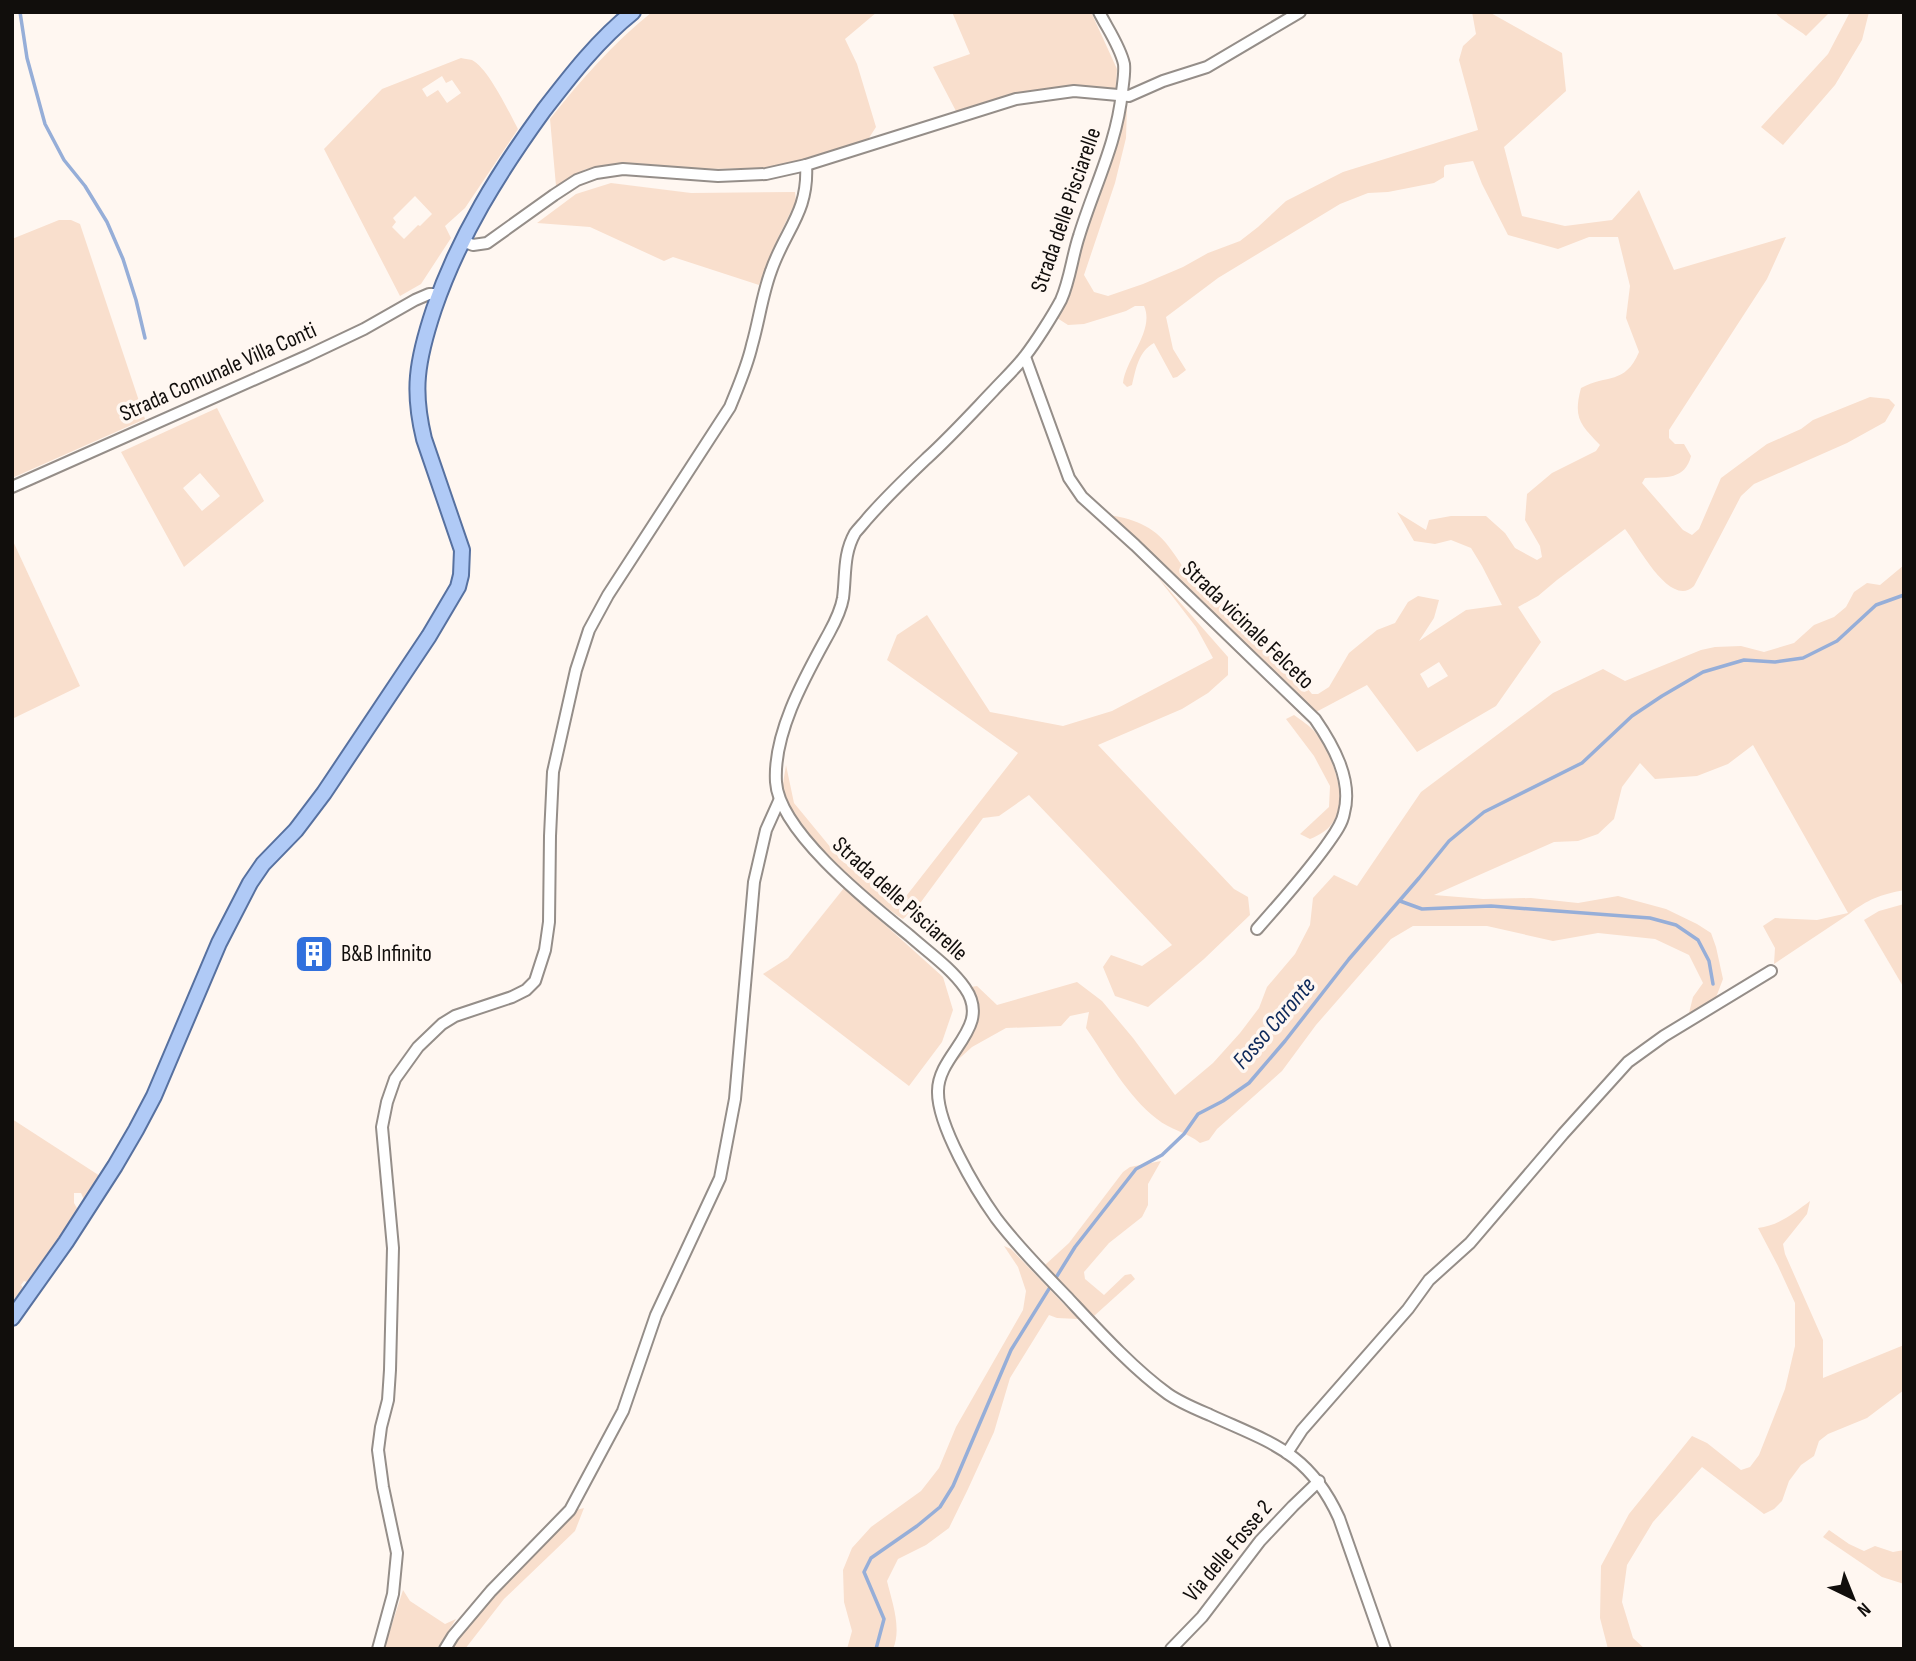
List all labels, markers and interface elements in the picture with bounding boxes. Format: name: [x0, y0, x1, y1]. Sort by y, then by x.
street label: Strada delle Pisciarelle: [1025, 124, 1107, 296]
street label: Strada Comunale Villa Conti: [115, 316, 321, 428]
street label: Strada vicinale Felceto: [1176, 555, 1320, 695]
street label: Strada delle Pisciarelle: [827, 831, 973, 967]
building icon: B&B Infinito: [293, 933, 335, 975]
place label: B&B Infinito: [341, 940, 432, 968]
water label: Fosso Caronte: [1226, 971, 1322, 1075]
street label: Via delle Fosse 2: [1177, 1494, 1279, 1608]
north arrow: [1818, 1563, 1888, 1633]
text: N: [1852, 1597, 1875, 1621]

